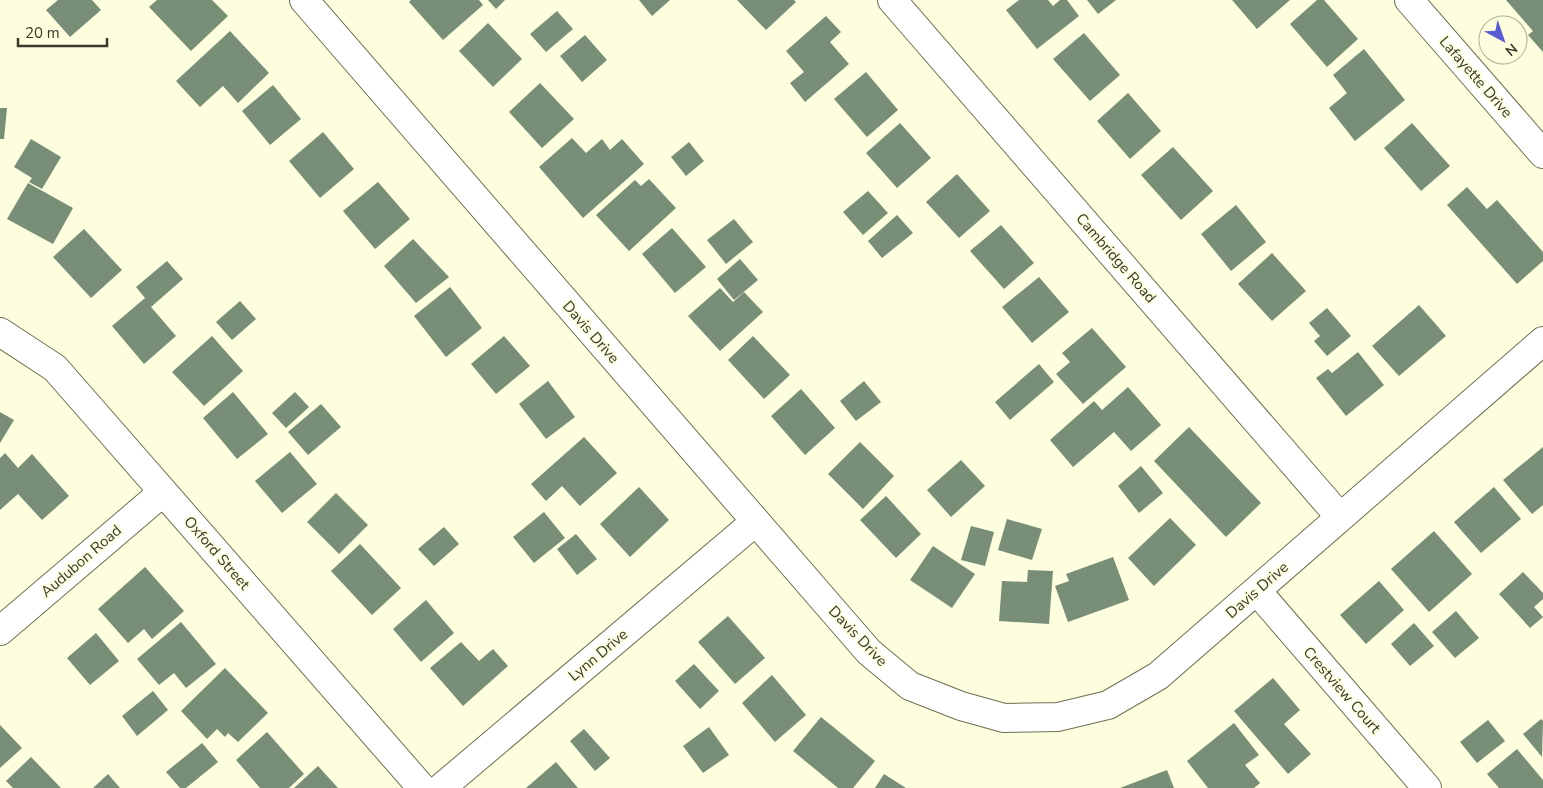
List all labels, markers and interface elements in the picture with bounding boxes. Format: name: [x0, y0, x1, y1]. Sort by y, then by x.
scale bar: [18, 15, 106, 47]
north arrow: [1478, 15, 1528, 65]
text: 20 m: [25, 23, 60, 43]
street label: Lafayette Drive: [1435, 32, 1517, 122]
text: N: [1501, 39, 1521, 60]
street label: Cambridge Road: [1072, 209, 1160, 307]
street label: Davis Drive: [558, 296, 624, 368]
street label: Oxford Street: [179, 512, 255, 595]
street label: Audubon Road: [36, 520, 126, 602]
street label: Davis Drive: [1221, 557, 1293, 623]
street label: Davis Drive: [824, 601, 892, 671]
street label: Lynn Drive: [564, 624, 632, 686]
street label: Crestview Court: [1299, 642, 1386, 738]

